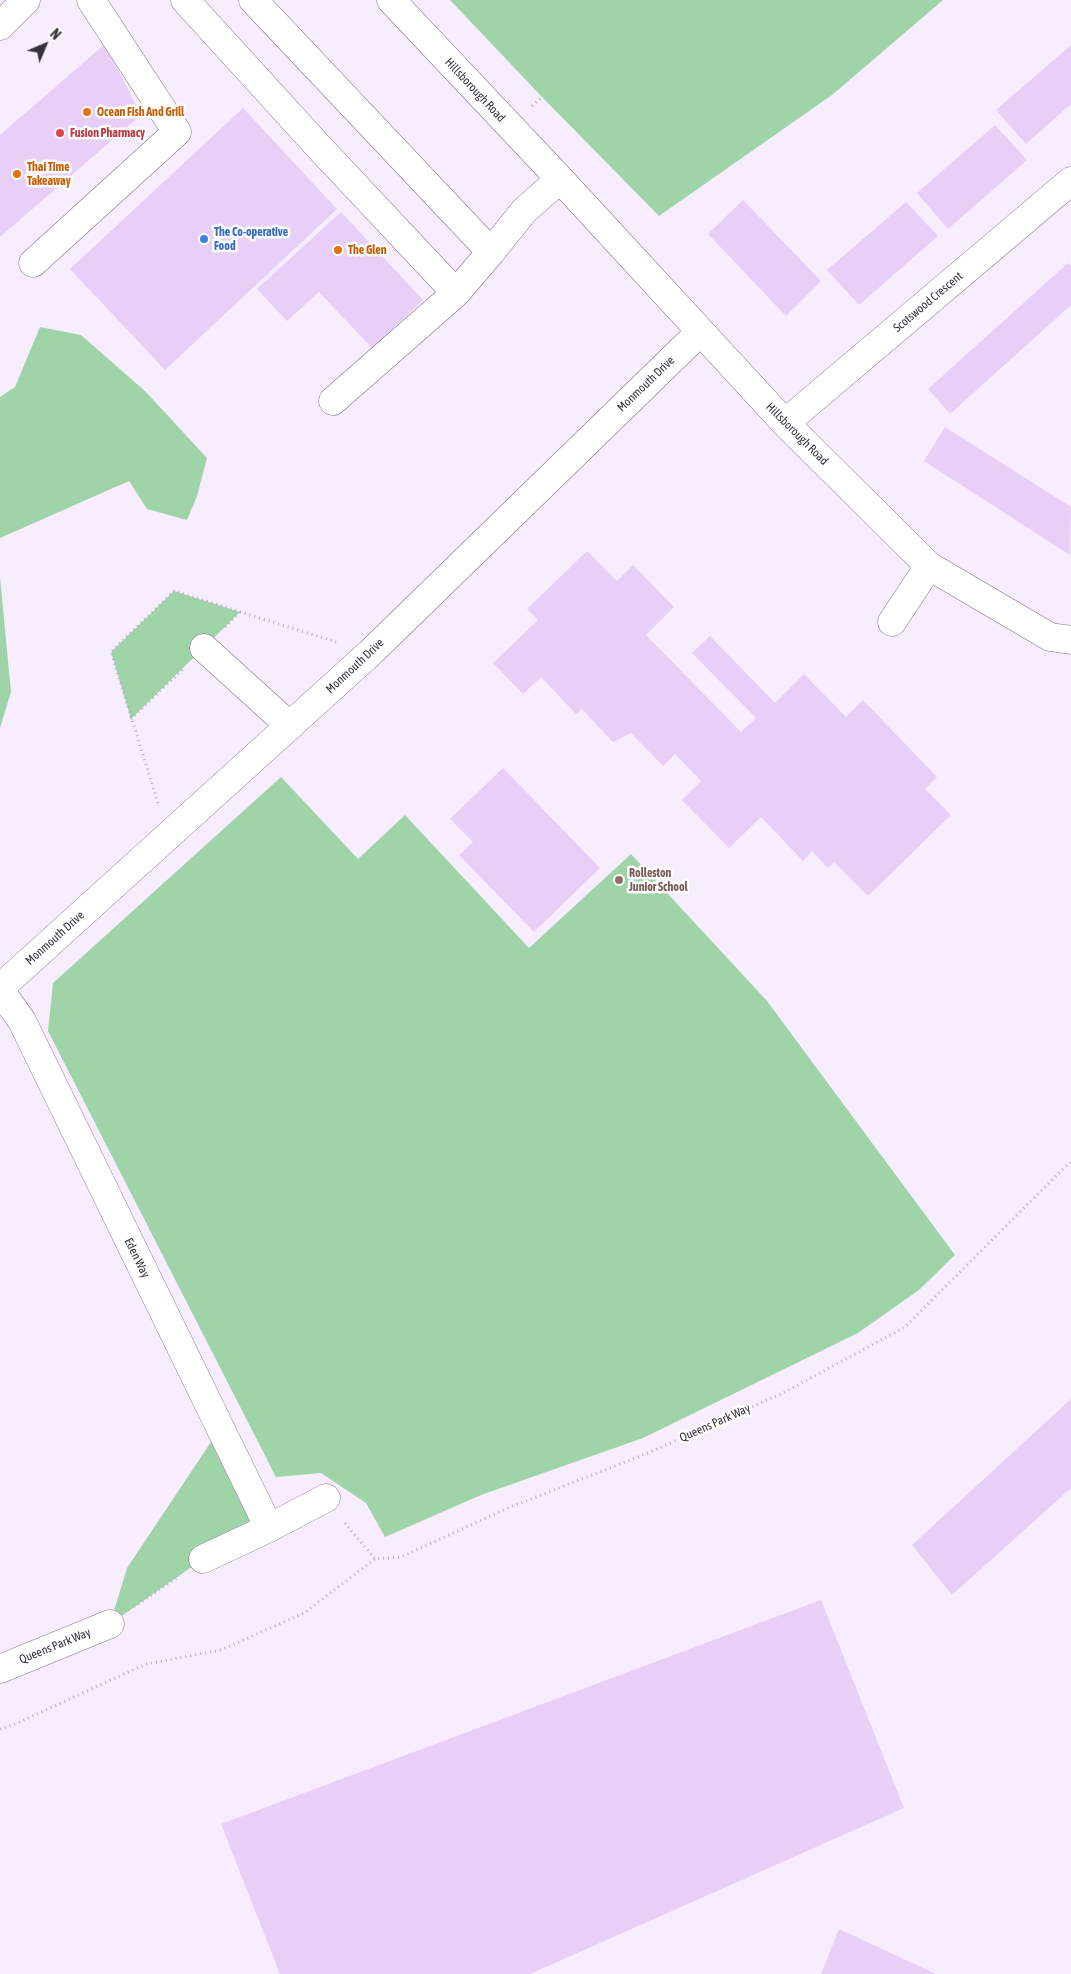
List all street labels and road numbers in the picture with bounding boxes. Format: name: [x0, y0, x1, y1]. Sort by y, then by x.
street label: Hillsborough Road: [442, 55, 508, 125]
street label: Scotswood Crescent: [890, 269, 966, 335]
street label: Monmouth Drive: [614, 353, 678, 415]
street label: Hillsborough Road: [763, 400, 831, 468]
street label: Monmouth Drive: [323, 636, 387, 696]
street label: Monmouth Drive: [23, 908, 87, 968]
street label: Eden Way: [121, 1236, 153, 1280]
street label: Queens Park Way: [677, 1401, 753, 1445]
street label: Queens Park Way: [17, 1625, 93, 1667]

